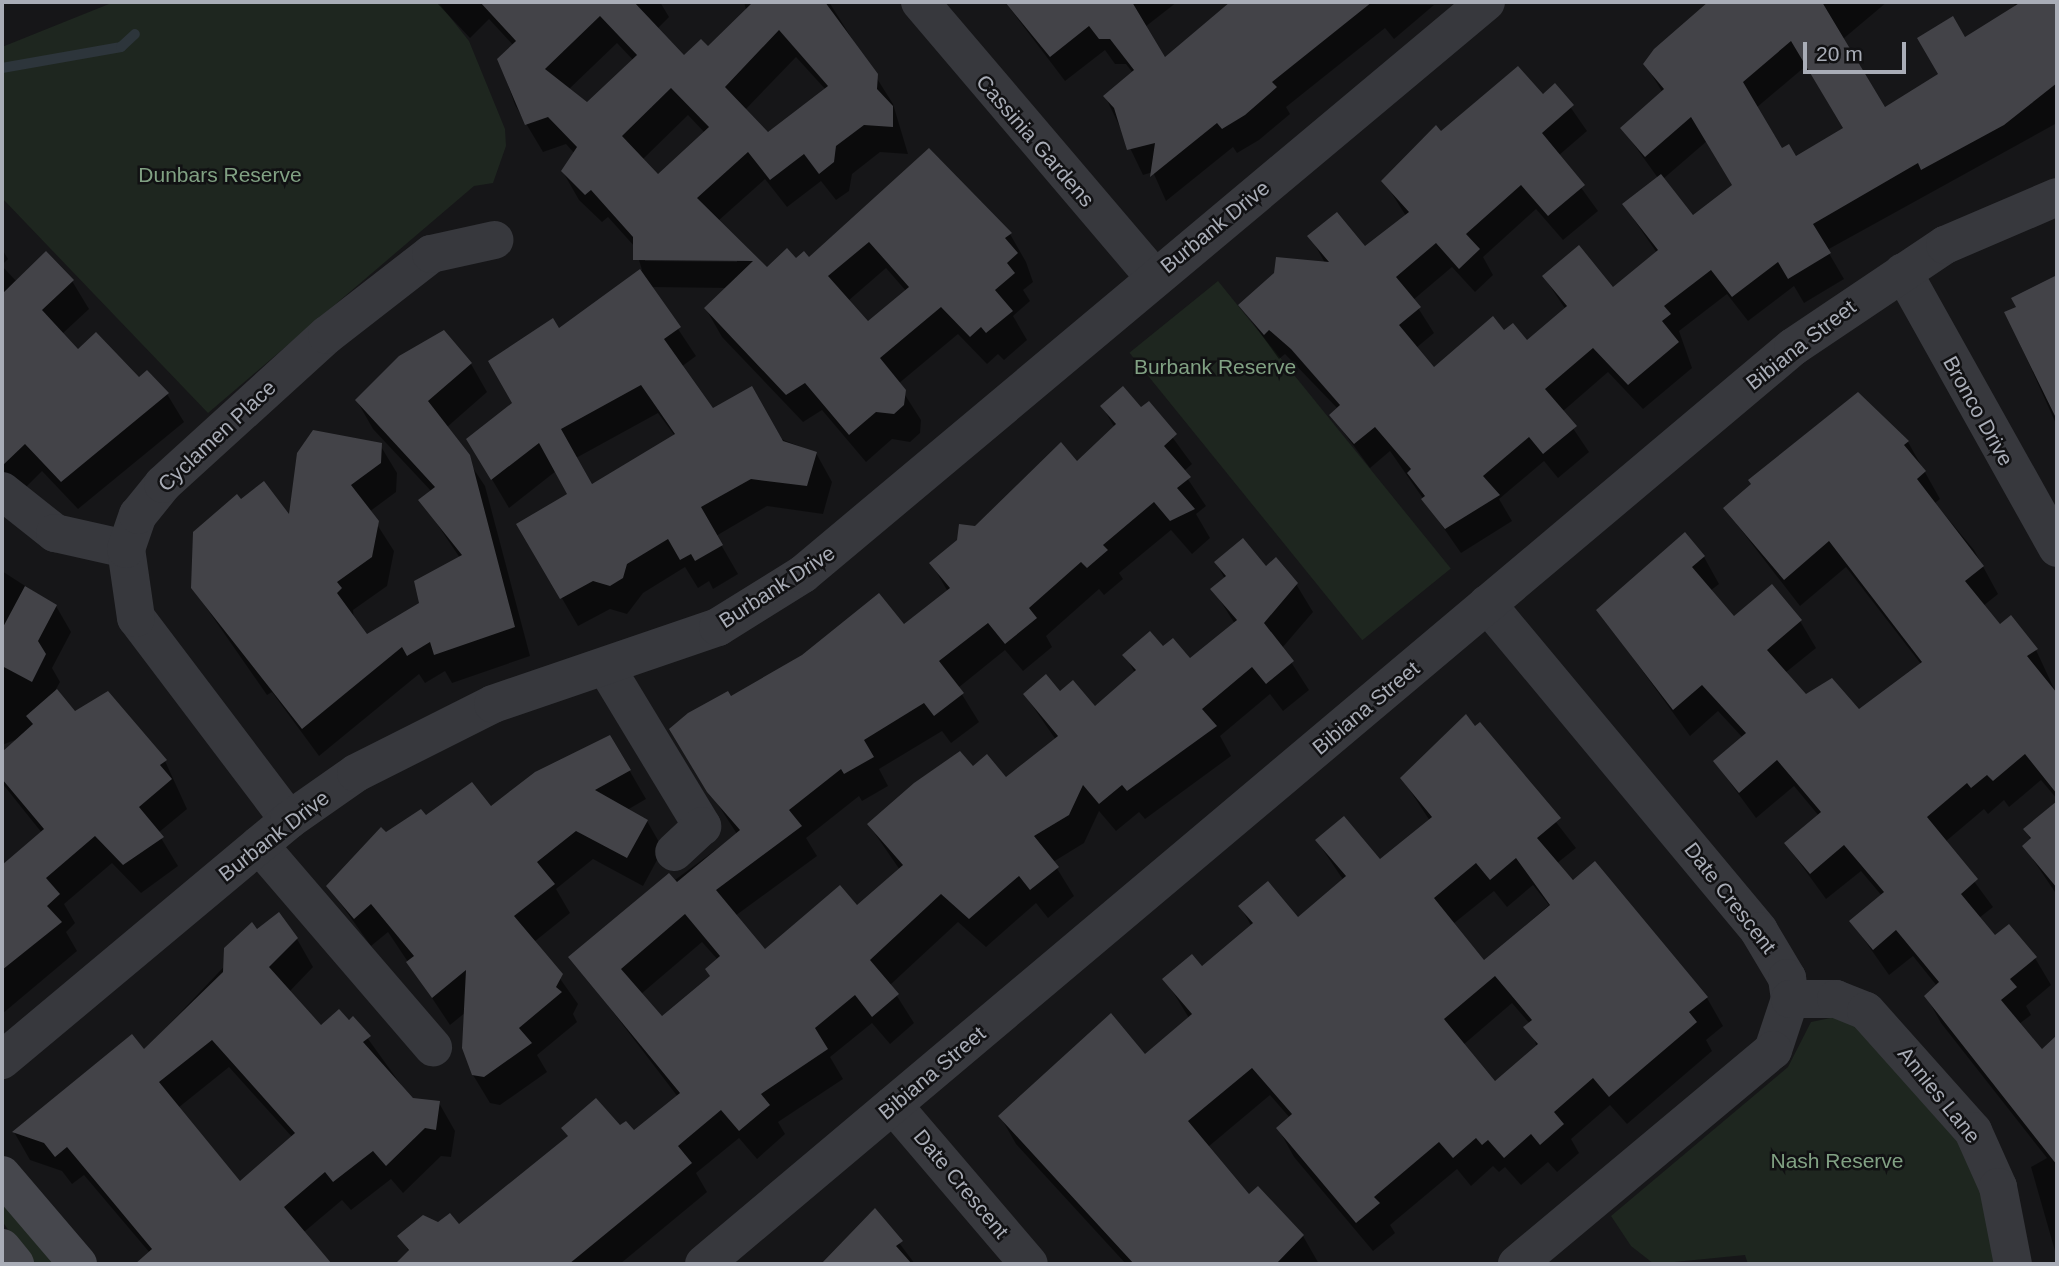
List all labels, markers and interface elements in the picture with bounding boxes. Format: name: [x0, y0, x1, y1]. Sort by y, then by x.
scale bar: [1807, 28, 1910, 72]
text: 20 m: [1816, 42, 1863, 65]
street label: Cassinia Gardens: [971, 70, 1099, 212]
park label: Dunbars Reserve: [138, 162, 302, 188]
street label: Burbank Drive: [1155, 175, 1275, 279]
street label: Bibiana Street: [1741, 294, 1861, 396]
street label: Bronco Drive: [1938, 352, 2018, 470]
park label: Burbank Reserve: [1134, 354, 1296, 380]
street label: Cyclamen Place: [153, 375, 281, 497]
street label: Burbank Drive: [714, 540, 840, 634]
street label: Bibiana Street: [1307, 656, 1425, 760]
street label: Burbank Drive: [214, 785, 334, 887]
street label: Date Crescent: [1679, 837, 1781, 959]
street label: Bibiana Street: [873, 1021, 991, 1125]
street label: Annies Lane: [1892, 1042, 1986, 1148]
street label: Date Crescent: [908, 1124, 1014, 1244]
park label: Nash Reserve: [1770, 1148, 1904, 1174]

